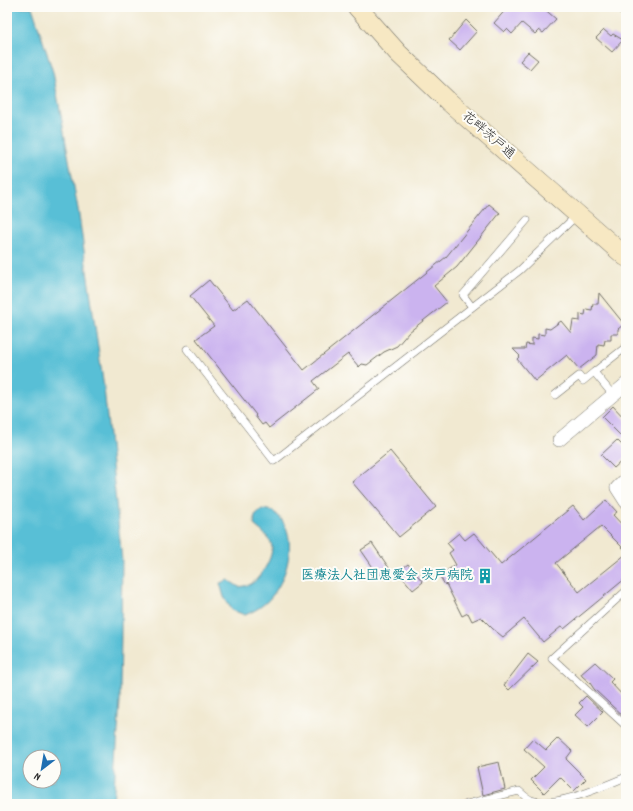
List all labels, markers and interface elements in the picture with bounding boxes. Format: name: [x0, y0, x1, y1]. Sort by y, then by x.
street label: 花畔茨戸通: [457, 108, 519, 164]
place label: 医療法人社団恵愛会 茨戸病院: [301, 567, 473, 586]
building icon: 医療法人社団恵愛会 茨戸病院: [476, 567, 494, 585]
north arrow: [22, 749, 62, 789]
text: N: [31, 767, 44, 784]

